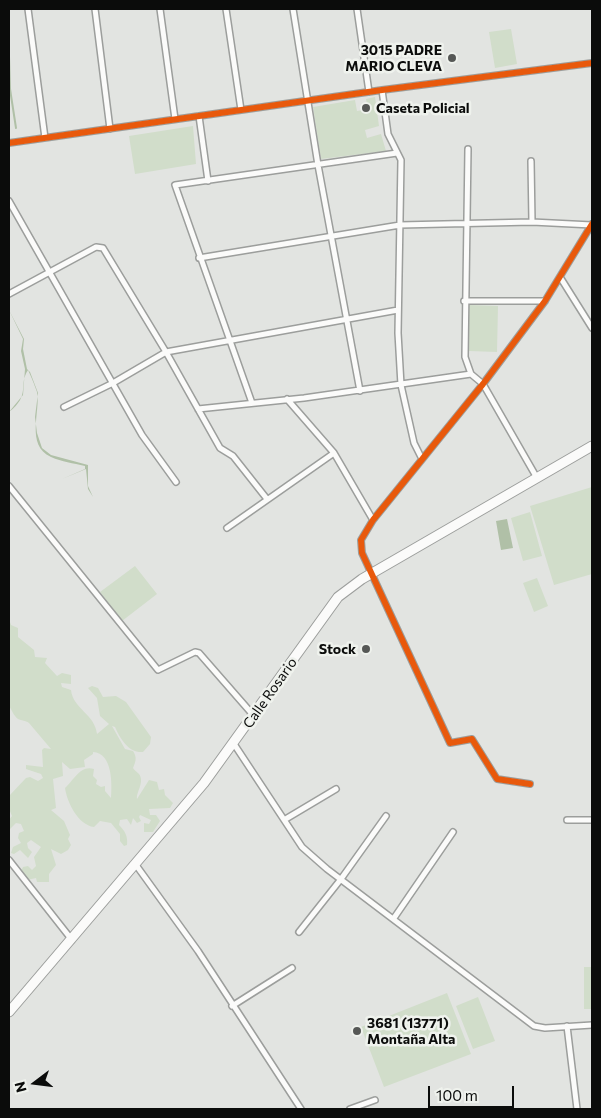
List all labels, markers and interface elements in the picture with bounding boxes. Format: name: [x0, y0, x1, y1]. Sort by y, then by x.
place label: 3015 PADRE MARIO CLEVA: [345, 42, 442, 74]
marker: 3015 PADRE MARIO CLEVA: [446, 52, 458, 64]
place label: Caseta Policial: [376, 100, 470, 116]
marker: Caseta Policial: [360, 102, 372, 114]
place label: Stock: [319, 641, 356, 657]
marker: Stock: [360, 643, 372, 655]
street label: Calle Rosario: [239, 654, 301, 732]
place label: 3681 (13771) Montaña Alta: [367, 1015, 455, 1048]
marker: 3681 (13771) Montaña Alta: [351, 1025, 363, 1037]
north arrow: [10, 1058, 60, 1108]
scale bar: [431, 1076, 517, 1108]
text: N: [10, 1080, 30, 1094]
text: 100 m: [436, 1086, 478, 1104]

